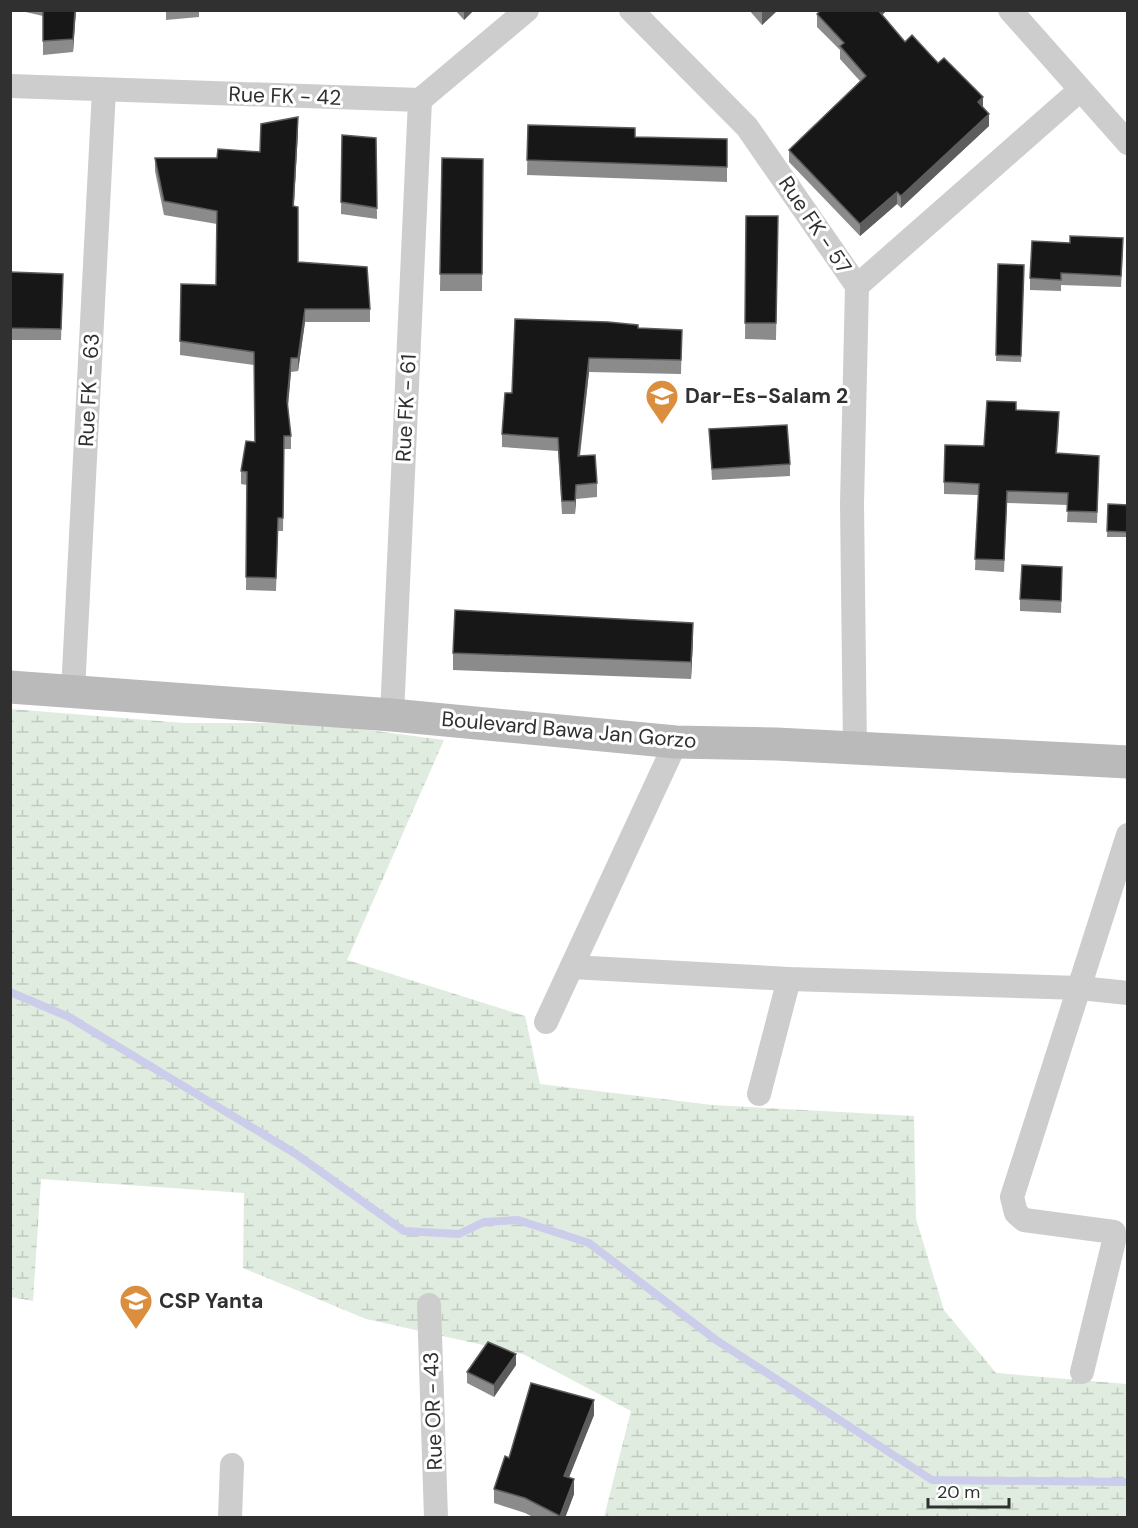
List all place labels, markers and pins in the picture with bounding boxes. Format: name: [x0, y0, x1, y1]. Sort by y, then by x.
school or university icon: Dar-Es-Salam 2: [644, 378, 680, 425]
place label: Dar-Es-Salam 2: [685, 382, 848, 410]
school or university icon: CSP Yanta: [118, 1283, 154, 1330]
place label: CSP Yanta: [159, 1287, 263, 1315]

